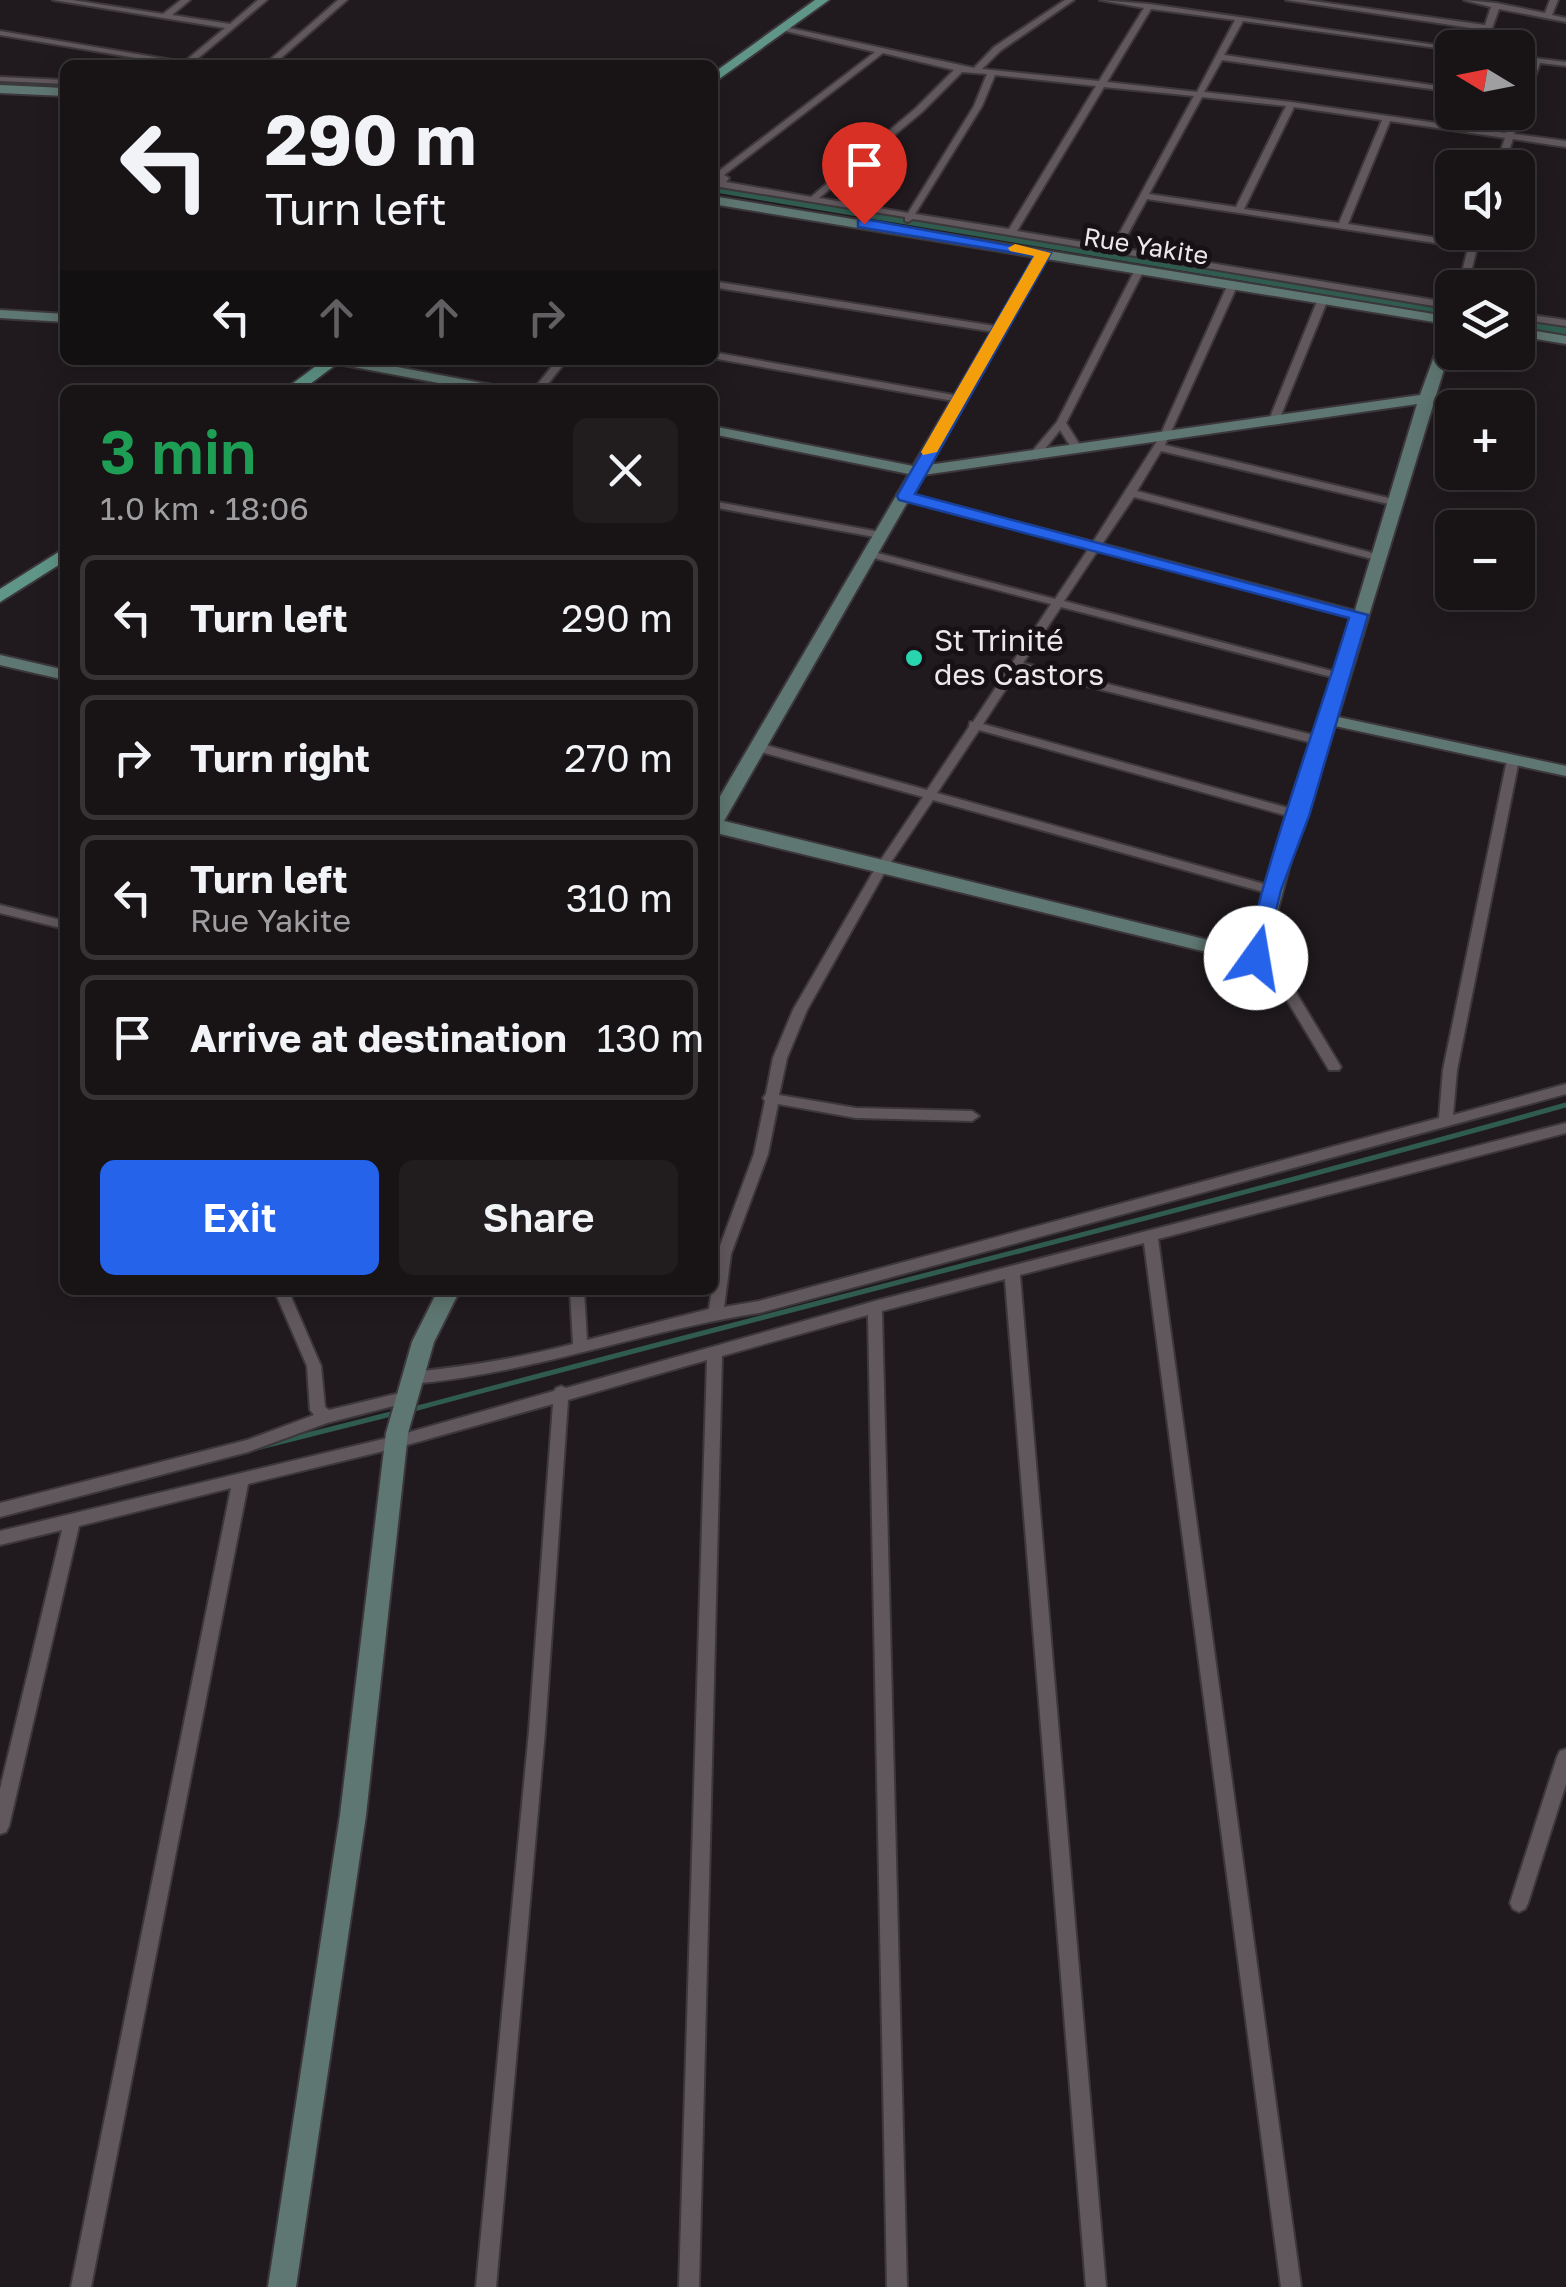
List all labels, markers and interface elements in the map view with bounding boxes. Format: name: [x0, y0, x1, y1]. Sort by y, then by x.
north arrow: [1435, 30, 1535, 130]
map controls: [1435, 30, 1535, 610]
text: 290 m: [265, 96, 476, 180]
icon: left: [100, 100, 230, 230]
pin: [822, 122, 907, 225]
icon: arrive: [837, 137, 892, 192]
button: sound: [1435, 150, 1535, 250]
text: Turn left: [265, 181, 447, 235]
street label: Rue Yakite: [1082, 220, 1211, 271]
button: layers: [1435, 270, 1535, 370]
icon: left: [204, 290, 259, 345]
icon: ahead: [309, 290, 364, 345]
icon: ahead: [414, 290, 469, 345]
icon: right: [519, 290, 574, 345]
button: +: [1435, 390, 1535, 490]
text: 3 min: [100, 415, 256, 487]
button: close: [573, 418, 678, 523]
text: 1.0 km · 18:06: [100, 489, 309, 527]
button: −: [1435, 510, 1535, 610]
icon: left: [105, 590, 160, 645]
text: Turn left: [190, 595, 348, 640]
text: 290 m: [561, 595, 673, 640]
place label: St Trinité des Castors: [934, 622, 1104, 692]
marker: St Trinité des Castors: [903, 647, 925, 669]
icon: right: [105, 730, 160, 785]
text: Turn right: [190, 735, 370, 780]
text: 270 m: [564, 735, 673, 780]
text: Turn left: [190, 856, 348, 901]
icon: left: [105, 870, 160, 925]
text: 310 m: [566, 875, 673, 920]
text: Rue Yakite: [190, 901, 351, 939]
position arrow: [1204, 906, 1308, 1010]
icon: arrive: [105, 1010, 160, 1065]
text: Arrive at destination: [190, 1015, 567, 1060]
text: 130 m: [597, 1015, 704, 1060]
button: Exit: [100, 1160, 379, 1275]
button: Share: [399, 1160, 678, 1275]

